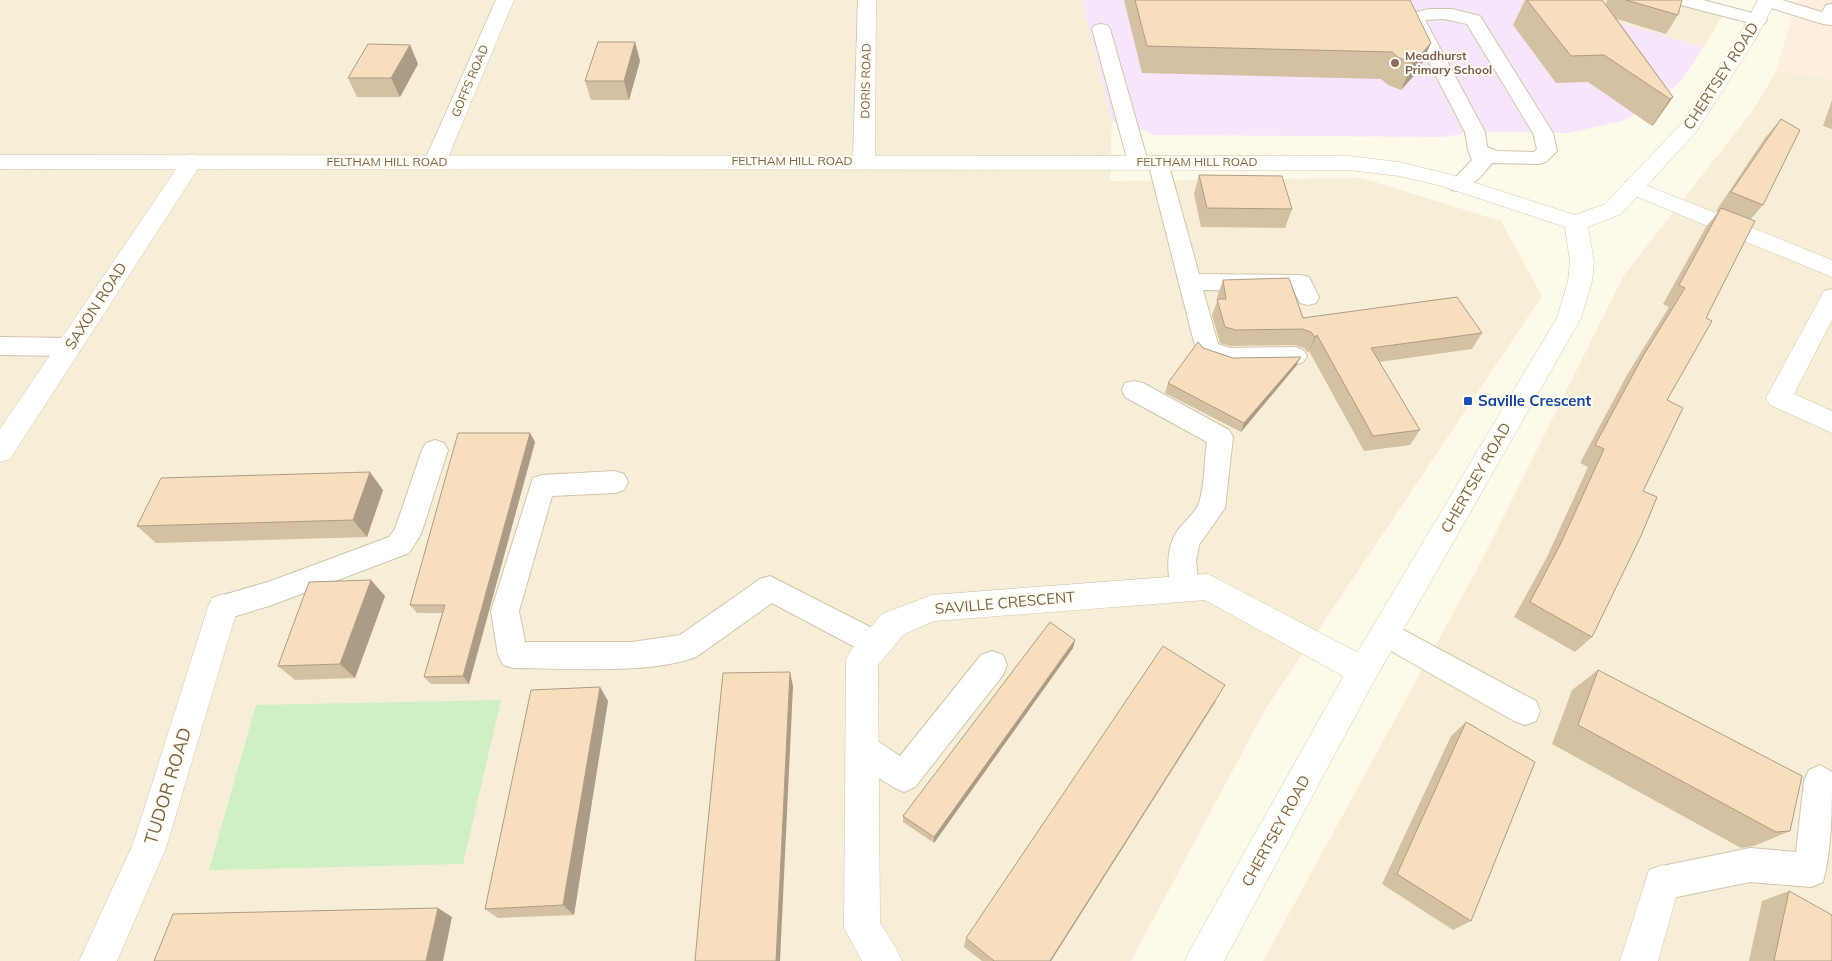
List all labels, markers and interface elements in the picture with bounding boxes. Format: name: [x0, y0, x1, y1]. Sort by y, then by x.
street label: CHERTSEY ROAD: [1679, 18, 1762, 133]
street label: GOFFS ROAD: [448, 42, 491, 119]
street label: DORIS ROAD: [857, 43, 874, 119]
place label: Meadhurst Primary School: [1405, 48, 1492, 77]
marker: Meadhurst Primary School: [1389, 57, 1401, 69]
street label: FELTHAM HILL ROAD: [731, 153, 853, 168]
street label: FELTHAM HILL ROAD: [326, 154, 448, 169]
street label: FELTHAM HILL ROAD: [1136, 154, 1258, 169]
street label: SAXON ROAD: [60, 259, 131, 353]
place label: Saville Crescent: [1478, 391, 1592, 410]
marker: Saville Crescent: [1462, 395, 1474, 407]
street label: CHERTSEY ROAD: [1436, 419, 1515, 536]
street label: SAVILLE CRESCENT: [934, 587, 1076, 618]
street label: TUDOR ROAD: [139, 725, 196, 847]
street label: CHERTSEY ROAD: [1237, 772, 1314, 890]

